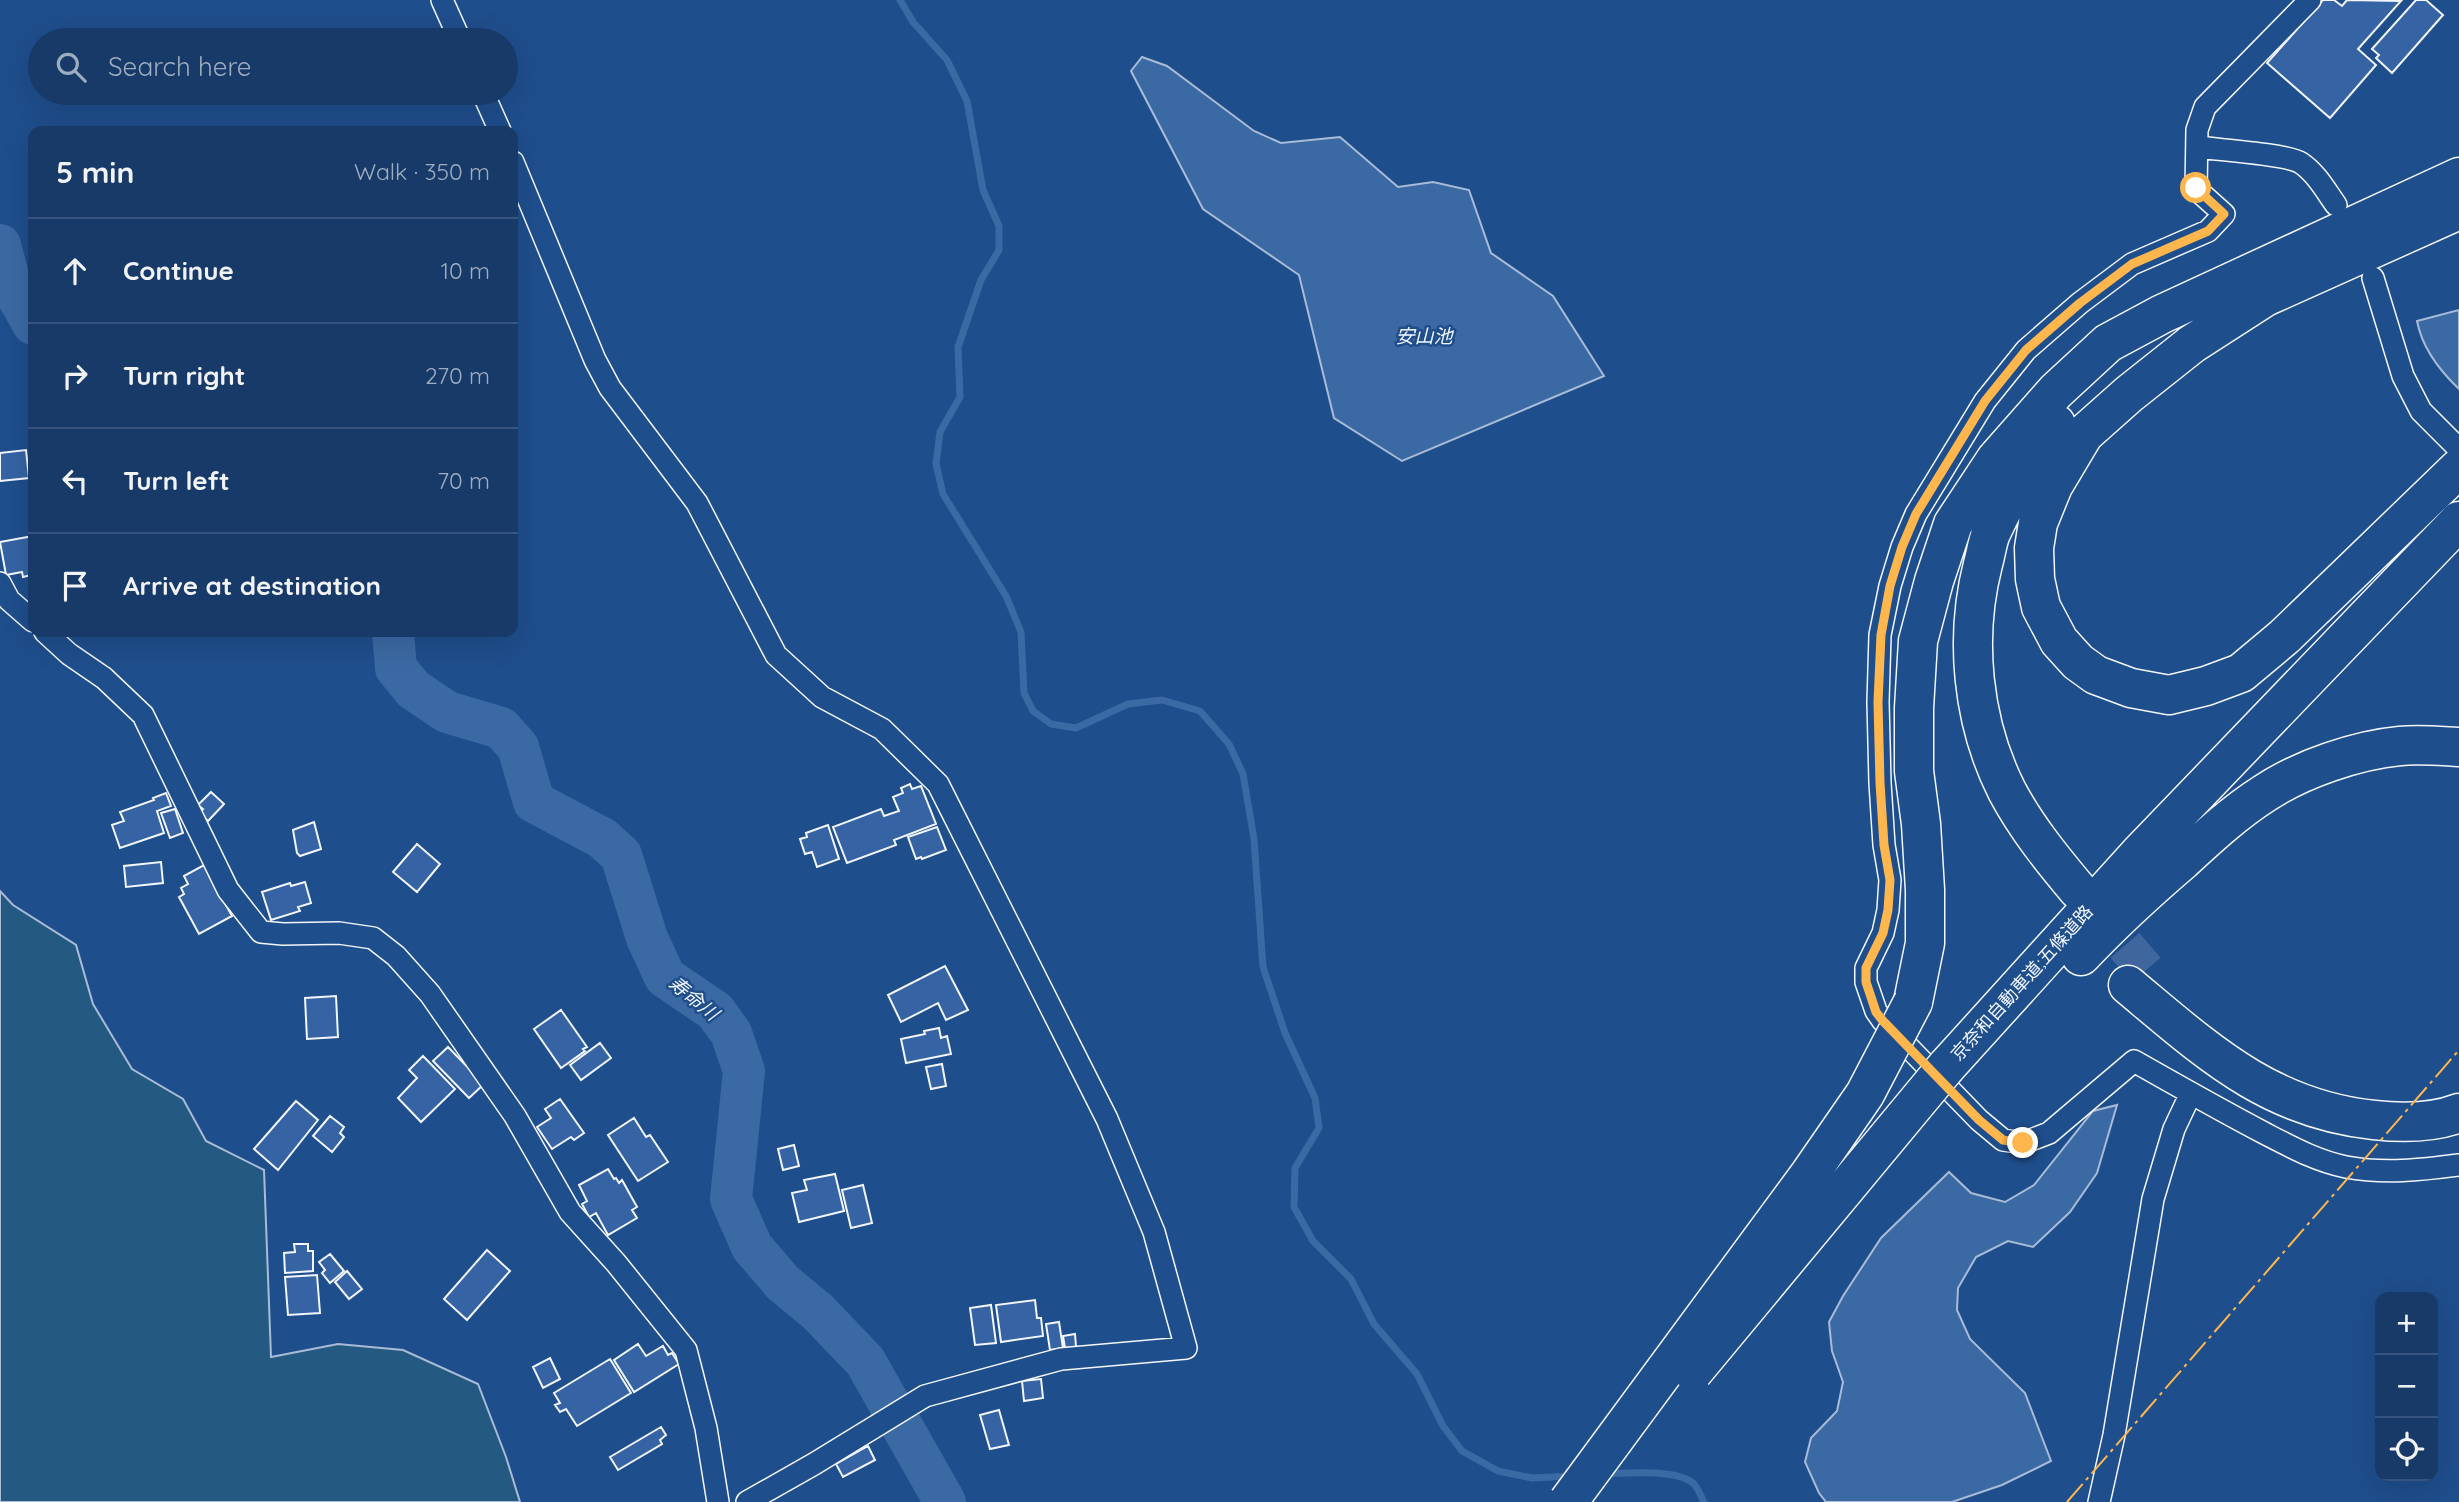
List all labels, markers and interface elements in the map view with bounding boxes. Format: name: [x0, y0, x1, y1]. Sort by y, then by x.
search box: [28, 28, 518, 105]
icon: search: [52, 48, 90, 86]
text: Search here: [108, 50, 252, 83]
text: 5 min: [56, 153, 134, 191]
text: Walk · 350 m: [354, 157, 490, 186]
route start: [2180, 172, 2211, 203]
icon: ahead: [56, 252, 94, 290]
text: Continue: [123, 254, 234, 287]
text: 10 m: [441, 256, 490, 285]
water label: 安山池: [1395, 324, 1454, 348]
icon: right: [56, 357, 94, 395]
text: Turn right: [123, 359, 245, 392]
text: 270 m: [425, 361, 490, 390]
icon: left: [56, 462, 94, 500]
text: Turn left: [123, 464, 230, 497]
text: 70 m: [437, 466, 490, 495]
icon: arrive: [56, 567, 94, 605]
text: Arrive at destination: [123, 569, 381, 602]
street label: 京奈和自動車道;五條道路: [1946, 900, 2098, 1065]
water label: 寿命川: [664, 971, 725, 1027]
route end: [2007, 1127, 2038, 1158]
map controls: [2375, 1292, 2438, 1481]
button: +: [2375, 1292, 2438, 1355]
button: −: [2375, 1355, 2438, 1418]
button: locate: [2375, 1418, 2438, 1481]

